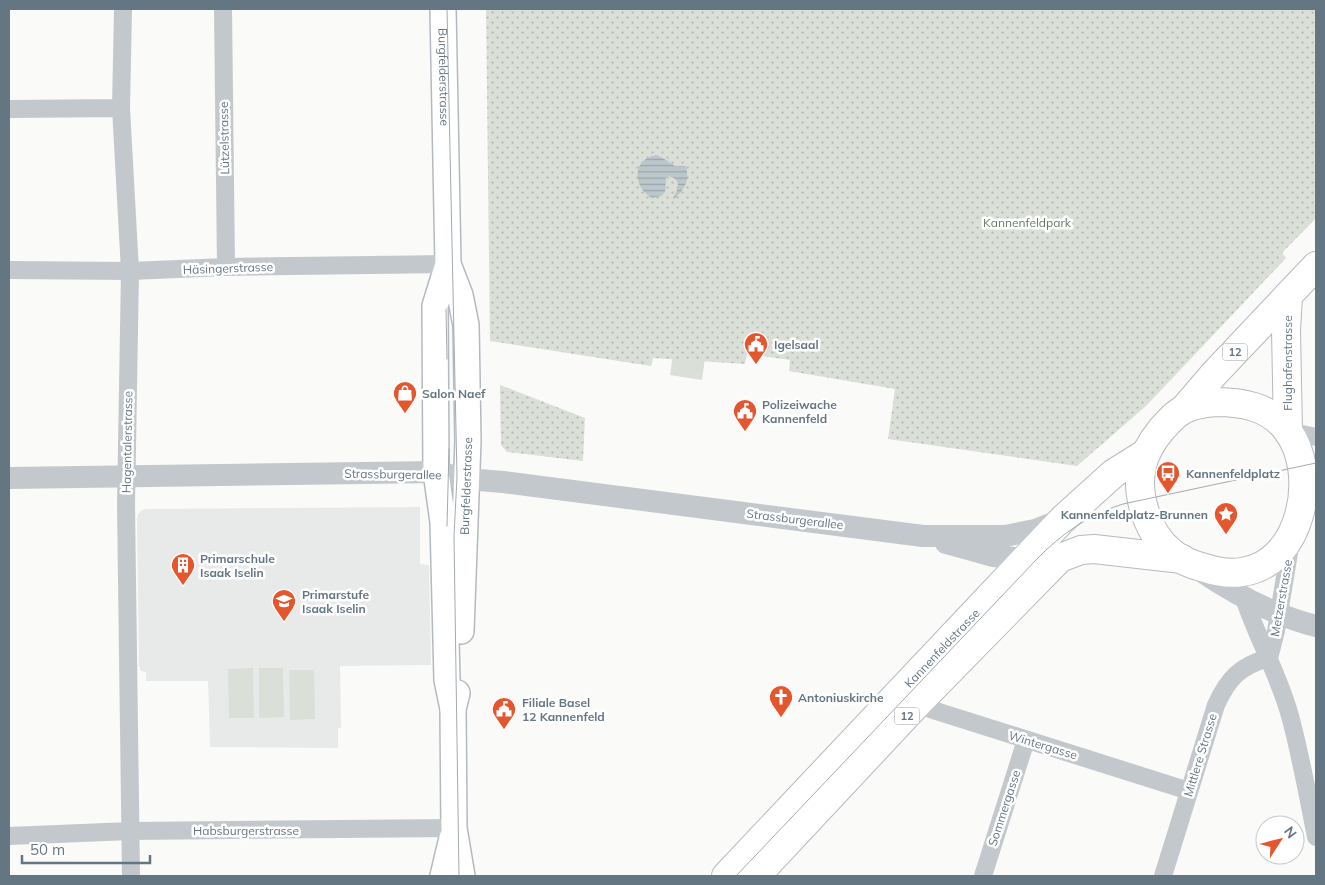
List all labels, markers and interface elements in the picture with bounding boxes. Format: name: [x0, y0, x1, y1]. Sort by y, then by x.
street label: Burgfelderstrasse: [436, 28, 453, 126]
street label: Lützelstrasse: [216, 101, 232, 175]
park label: Kannenfeldpark: [983, 215, 1072, 230]
street label: Häsingerstrasse: [183, 259, 273, 277]
street label: Flughafenstrasse: [1280, 315, 1295, 411]
public building icon: Igelsaal: [743, 331, 769, 365]
place label: Igelsaal: [774, 337, 819, 352]
road number: 12: [1222, 344, 1248, 361]
shop icon: Salon Naef: [392, 380, 418, 414]
place label: Salon Naef: [422, 386, 486, 401]
street label: Hagentalerstrasse: [119, 391, 135, 493]
place label: Polizeiwache Kannenfeld: [762, 397, 837, 426]
public building icon: Polizeiwache Kannenfeld: [732, 398, 758, 432]
street label: Burgfelderstrasse: [457, 437, 475, 535]
bus stop icon: Kannenfeldplatz: [1155, 460, 1181, 494]
street label: Strassburgerallee: [344, 466, 442, 482]
place label: Kannenfeldplatz: [1186, 466, 1280, 481]
place icon: Kannenfeldplatz-Brunnen: [1213, 501, 1239, 535]
street label: Strassburgerallee: [746, 506, 844, 532]
place label: Kannenfeldplatz-Brunnen: [1061, 507, 1208, 522]
place label: Primarschule Isaak Iselin: [200, 551, 275, 580]
building icon: Primarschule Isaak Iselin: [170, 552, 196, 586]
street label: Metzerstrasse: [1267, 558, 1295, 638]
place label: Primarstufe Isaak Iselin: [302, 587, 370, 616]
school or university icon: Primarstufe Isaak Iselin: [271, 588, 297, 622]
street label: Kannenfeldstrasse: [901, 605, 982, 690]
church icon: Antoniuskirche: [768, 684, 794, 718]
place label: Antoniuskirche: [798, 690, 884, 705]
place label: Filiale Basel 12 Kannenfeld: [522, 695, 605, 724]
public building icon: Filiale Basel 12 Kannenfeld: [491, 696, 517, 730]
road number: 12: [894, 708, 920, 724]
street label: Mittlere Strasse: [1180, 712, 1220, 798]
street label: Wintergasse: [1007, 727, 1079, 763]
street label: Sommergasse: [985, 768, 1023, 848]
north arrow: [1255, 815, 1305, 865]
street label: Habsburgerstrasse: [193, 823, 299, 838]
text: N: [1280, 823, 1301, 842]
scale bar: [22, 832, 150, 864]
text: 50 m: [30, 840, 65, 859]

